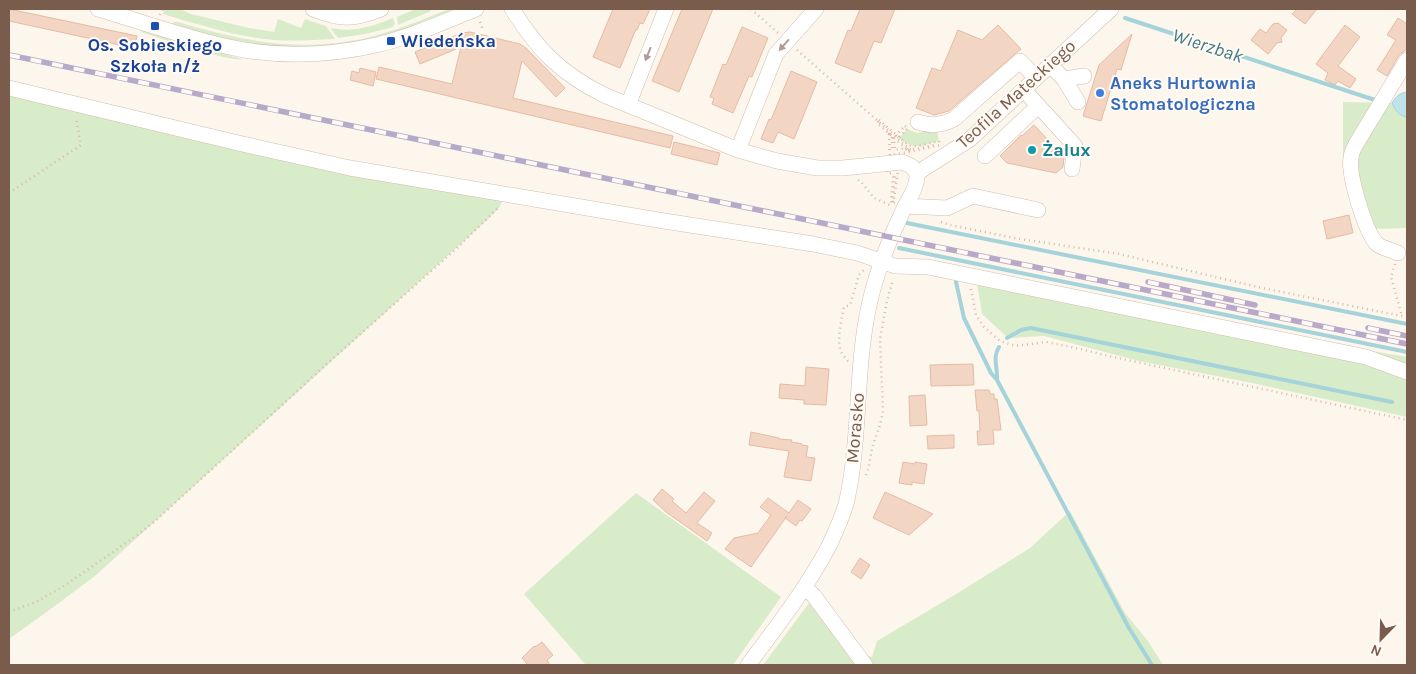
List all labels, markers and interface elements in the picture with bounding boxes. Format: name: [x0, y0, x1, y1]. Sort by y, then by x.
marker: Os. Sobieskiego Szkoła n/ż: [149, 20, 161, 32]
water label: Wierzbak: [1170, 24, 1246, 68]
place label: Wiedeńska: [401, 30, 496, 52]
place label: Os. Sobieskiego Szkoła n/ż: [88, 34, 222, 77]
marker: Wiedeńska: [385, 35, 397, 47]
street label: Teofila Mateckiego: [952, 35, 1080, 153]
one-way arrow: [778, 38, 789, 51]
one-way arrow: [644, 47, 652, 62]
place label: Aneks Hurtownia Stomatologiczna: [1110, 72, 1256, 115]
marker: Aneks Hurtownia Stomatologiczna: [1094, 87, 1106, 99]
place label: Żalux: [1042, 139, 1091, 161]
marker: Żalux: [1026, 144, 1038, 156]
street label: Morasko: [841, 392, 869, 464]
north arrow: [1356, 614, 1406, 664]
text: N: [1368, 641, 1384, 660]

